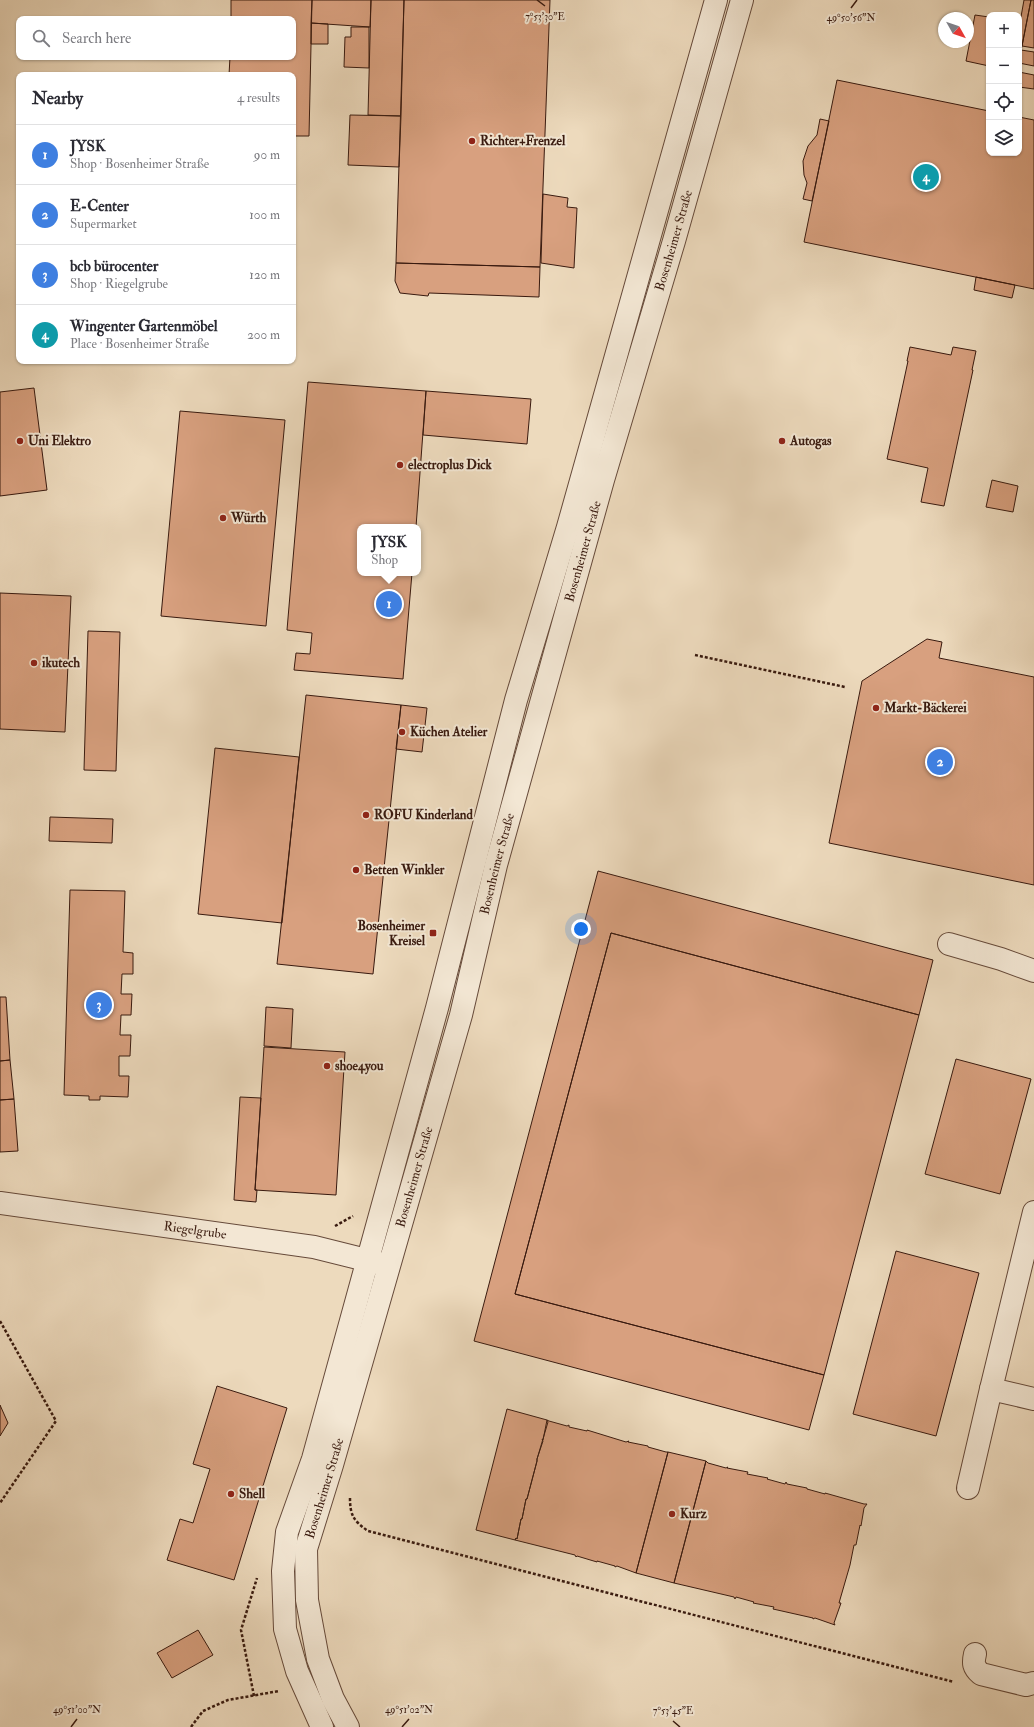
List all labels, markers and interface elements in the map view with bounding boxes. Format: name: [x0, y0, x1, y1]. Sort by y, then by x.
text: 7°53'30"E: [525, 11, 565, 23]
text: 49°50'56"N: [827, 12, 875, 24]
north arrow: [938, 12, 974, 48]
map controls: [986, 12, 1022, 156]
button: +: [986, 12, 1022, 48]
search box: [16, 16, 296, 60]
icon: search: [30, 27, 52, 49]
text: Search here: [62, 29, 131, 48]
button: −: [986, 48, 1022, 84]
button: locate: [986, 84, 1022, 120]
text: Nearby: [32, 88, 83, 109]
text: 4 results: [237, 90, 280, 106]
button: layers: [986, 120, 1022, 156]
place label: Richter+Frenzel: [480, 133, 566, 149]
marker: Richter+Frenzel: [467, 136, 477, 146]
text: JYSK: [70, 137, 105, 156]
text: 1: [43, 147, 47, 163]
text: 90 m: [254, 147, 280, 163]
text: Shop · Bosenheimer Straße: [70, 156, 209, 172]
pin: 4: [913, 162, 939, 192]
street label: Bosenheimer Straße: [652, 188, 696, 293]
text: E-Center: [70, 197, 129, 216]
text: 2: [42, 207, 48, 223]
text: 100 m: [249, 207, 280, 223]
text: Supermarket: [70, 216, 137, 232]
text: bcb bürocenter: [70, 257, 158, 276]
text: 3: [43, 267, 48, 283]
text: 120 m: [249, 267, 280, 283]
text: Shop · Riegelgrube: [70, 276, 168, 292]
text: Wingenter Gartenmöbel: [70, 317, 218, 336]
text: 4: [41, 327, 49, 343]
text: 200 m: [247, 327, 280, 343]
text: Place · Bosenheimer Straße: [70, 336, 209, 352]
place label: Uni Elektro: [28, 433, 92, 449]
place label: Autogas: [789, 433, 832, 450]
marker: Uni Elektro: [15, 436, 25, 446]
marker: Autogas: [777, 436, 787, 446]
place label: electroplus Dick: [408, 457, 493, 474]
marker: electroplus Dick: [395, 460, 405, 470]
street label: Bosenheimer Straße: [561, 499, 605, 604]
place label: Würth: [230, 510, 266, 526]
marker: Würth: [218, 513, 228, 523]
popup: [357, 524, 421, 576]
text: JYSK: [371, 533, 407, 552]
text: Shop: [371, 552, 398, 568]
pin: 1: [376, 589, 402, 619]
place label: ikutech: [41, 655, 80, 671]
marker: ikutech: [29, 658, 39, 668]
place label: Markt-Bäckerei: [883, 700, 967, 716]
marker: Markt-Bäckerei: [871, 703, 881, 713]
place label: Küchen Atelier: [410, 724, 489, 740]
marker: Küchen Atelier: [397, 727, 407, 737]
pin: 2: [927, 747, 953, 777]
place label: ROFU Kinderland: [374, 807, 473, 823]
marker: ROFU Kinderland: [361, 810, 371, 820]
street label: Bosenheimer Straße: [477, 811, 518, 916]
place label: Betten Winkler: [364, 862, 446, 878]
marker: Betten Winkler: [351, 865, 361, 875]
place label: Bosenheimer Kreisel: [358, 918, 426, 949]
your location: [571, 919, 591, 939]
marker: Bosenheimer Kreisel: [428, 928, 438, 938]
pin: 3: [86, 990, 112, 1020]
place label: shoe4you: [335, 1058, 384, 1075]
marker: shoe4you: [322, 1061, 332, 1071]
street label: Bosenheimer Straße: [392, 1124, 437, 1229]
street label: Riegelgrube: [163, 1218, 228, 1243]
street label: Bosenheimer Straße: [302, 1436, 347, 1541]
place label: Shell: [239, 1486, 266, 1502]
marker: Shell: [226, 1489, 236, 1499]
place label: Kurz: [680, 1506, 707, 1522]
marker: Kurz: [667, 1509, 677, 1519]
text: 49°51'00"N: [53, 1704, 101, 1716]
text: 49°51'02"N: [385, 1704, 433, 1716]
text: 7°53'45"E: [653, 1705, 693, 1717]

